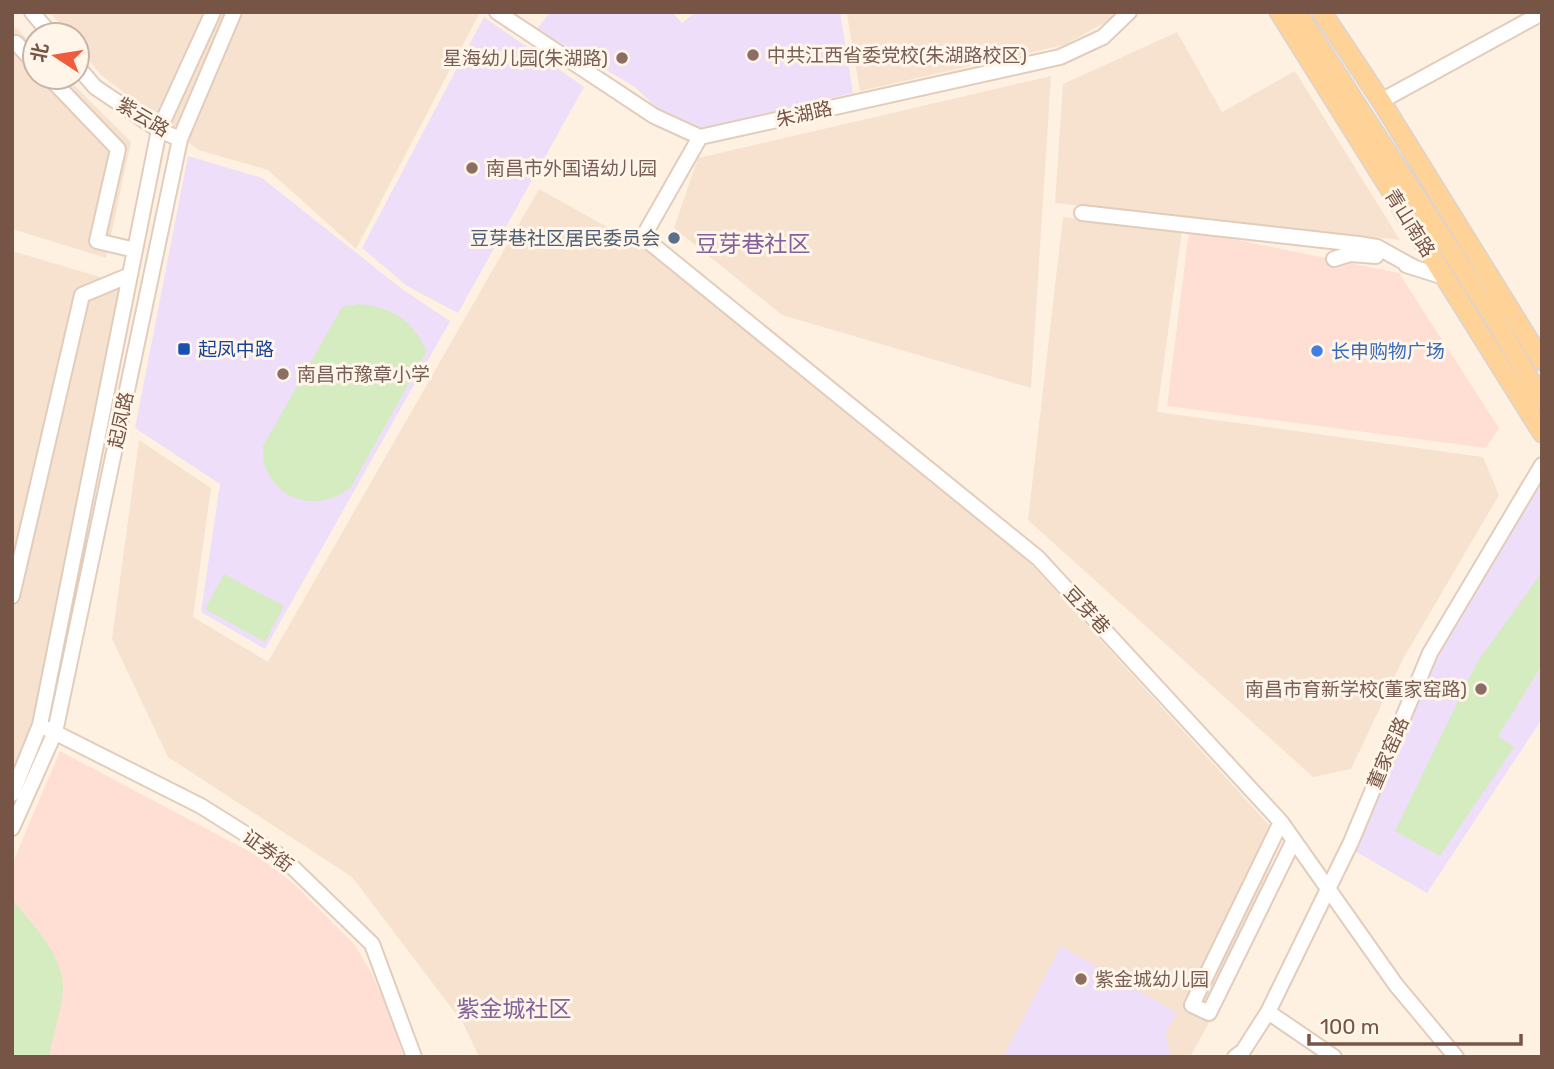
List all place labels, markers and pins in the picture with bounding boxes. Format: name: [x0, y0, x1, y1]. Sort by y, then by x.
place label: 中共江西省委党校(朱湖路校区): [767, 44, 1027, 67]
place label: 星海幼儿园(朱湖路): [443, 47, 608, 70]
marker: 中共江西省委党校(朱湖路校区): [745, 47, 761, 63]
marker: 星海幼儿园(朱湖路): [614, 50, 630, 66]
place label: 南昌市外国语幼儿园: [486, 157, 657, 180]
marker: 南昌市外国语幼儿园: [464, 160, 480, 176]
place label: 豆芽巷社区居民委员会: [470, 227, 660, 250]
marker: 豆芽巷社区居民委员会: [666, 230, 682, 246]
place label: 起凤中路: [198, 338, 274, 361]
place label: 长申购物广场: [1331, 340, 1445, 363]
marker: 起凤中路: [176, 341, 192, 357]
marker: 长申购物广场: [1309, 343, 1325, 359]
place label: 南昌市豫章小学: [297, 363, 430, 386]
marker: 南昌市豫章小学: [275, 366, 291, 382]
place label: 南昌市育新学校(董家窑路): [1245, 678, 1467, 701]
marker: 南昌市育新学校(董家窑路): [1473, 681, 1489, 697]
place label: 紫金城幼儿园: [1095, 968, 1209, 991]
marker: 紫金城幼儿园: [1073, 971, 1089, 987]

